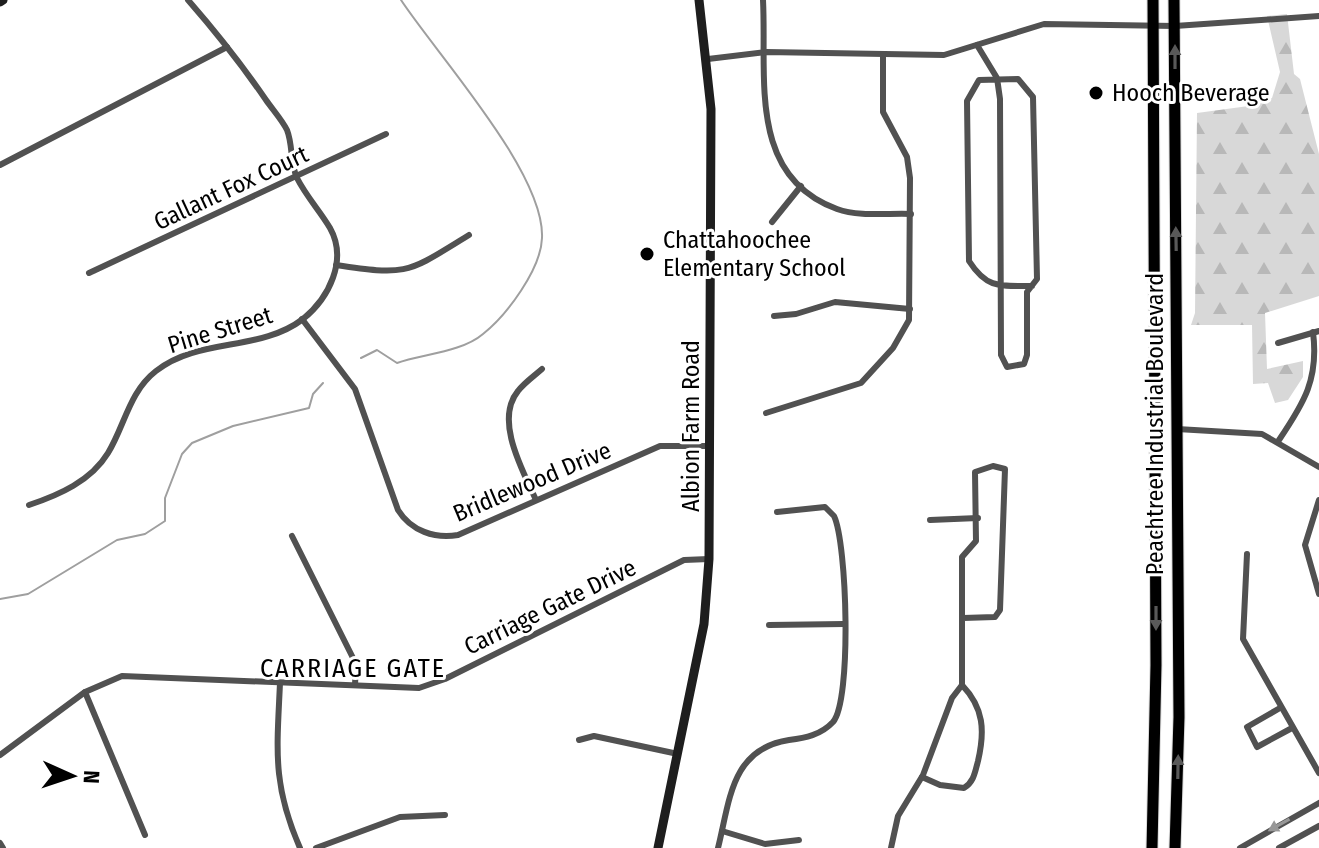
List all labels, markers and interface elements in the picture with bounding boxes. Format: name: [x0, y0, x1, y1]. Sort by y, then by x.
one-way arrow: [1169, 44, 1181, 69]
place label: Hooch Beverage: [1112, 79, 1270, 107]
marker: Hooch Beverage: [1087, 84, 1105, 102]
street label: Gallant Fox Court: [149, 140, 313, 236]
place label: Chattahoochee Elementary School: [663, 226, 846, 282]
one-way arrow: [1170, 226, 1182, 251]
marker: Chattahoochee Elementary School: [638, 245, 656, 263]
street label: Peachtree Industrial Boulevard: [1141, 273, 1169, 575]
street label: Pine Street: [164, 301, 276, 359]
street label: Albion Farm Road: [677, 340, 705, 512]
street label: Bridlewood Drive: [449, 436, 615, 528]
street label: Carriage Gate Drive: [459, 553, 641, 661]
one-way arrow: [1150, 606, 1162, 631]
district label: CARRIAGE GATE: [260, 653, 446, 684]
north arrow: [32, 736, 112, 816]
one-way arrow: [1172, 754, 1185, 779]
text: N: [78, 770, 105, 784]
one-way arrow: [1268, 818, 1290, 832]

